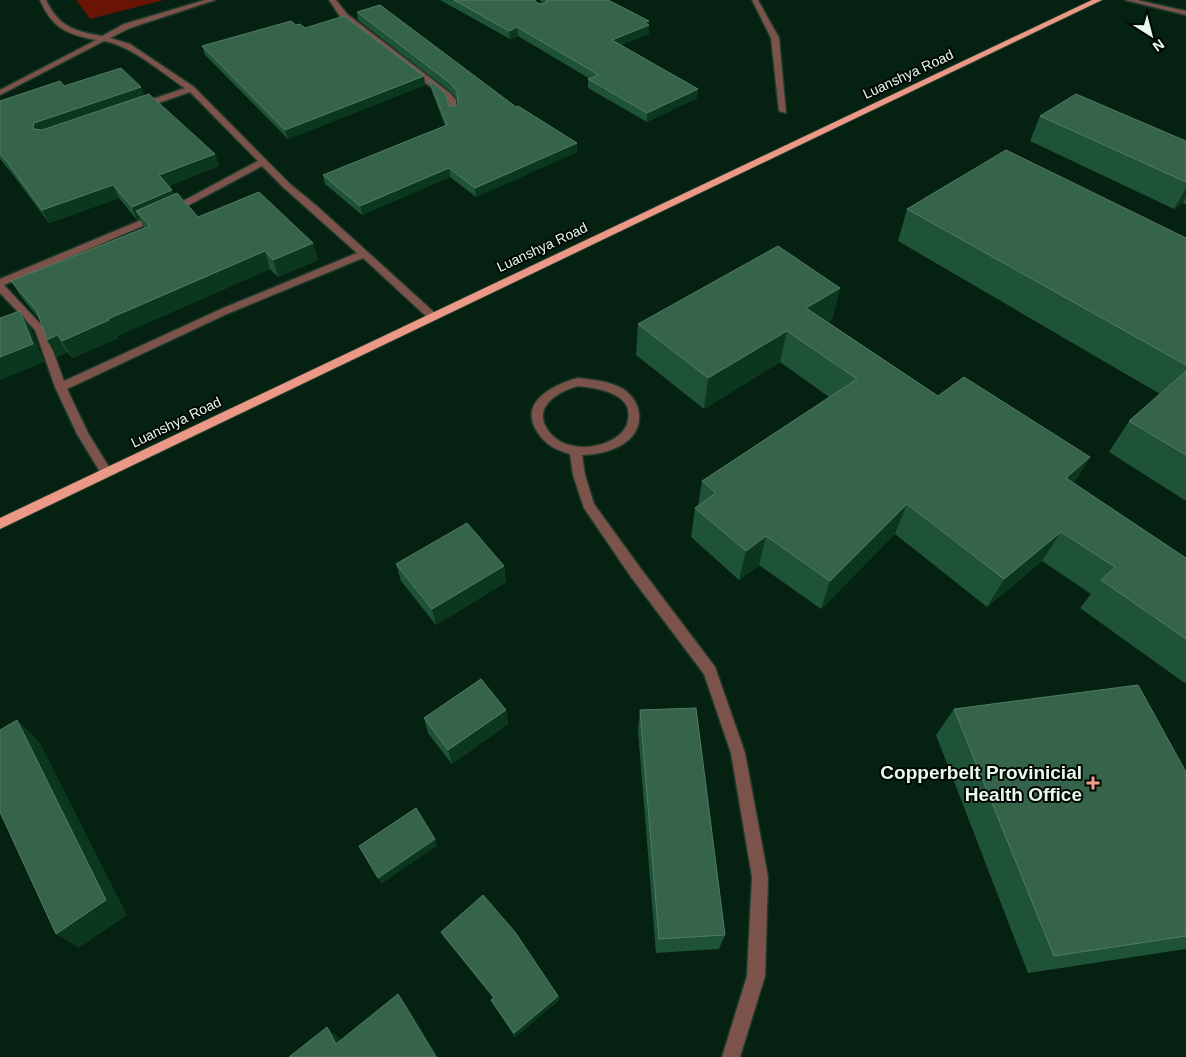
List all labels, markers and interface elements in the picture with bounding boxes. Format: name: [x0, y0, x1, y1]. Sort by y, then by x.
north arrow: [1126, 10, 1176, 60]
text: N: [1150, 36, 1167, 55]
street label: Luanshya Road: [860, 46, 956, 102]
street label: Luanshya Road: [494, 219, 590, 275]
street label: Luanshya Road: [128, 393, 224, 451]
place label: Copperbelt Provinicial Health Office: [880, 762, 1082, 805]
marker: Copperbelt Provinicial Health Office: [1086, 776, 1100, 790]

